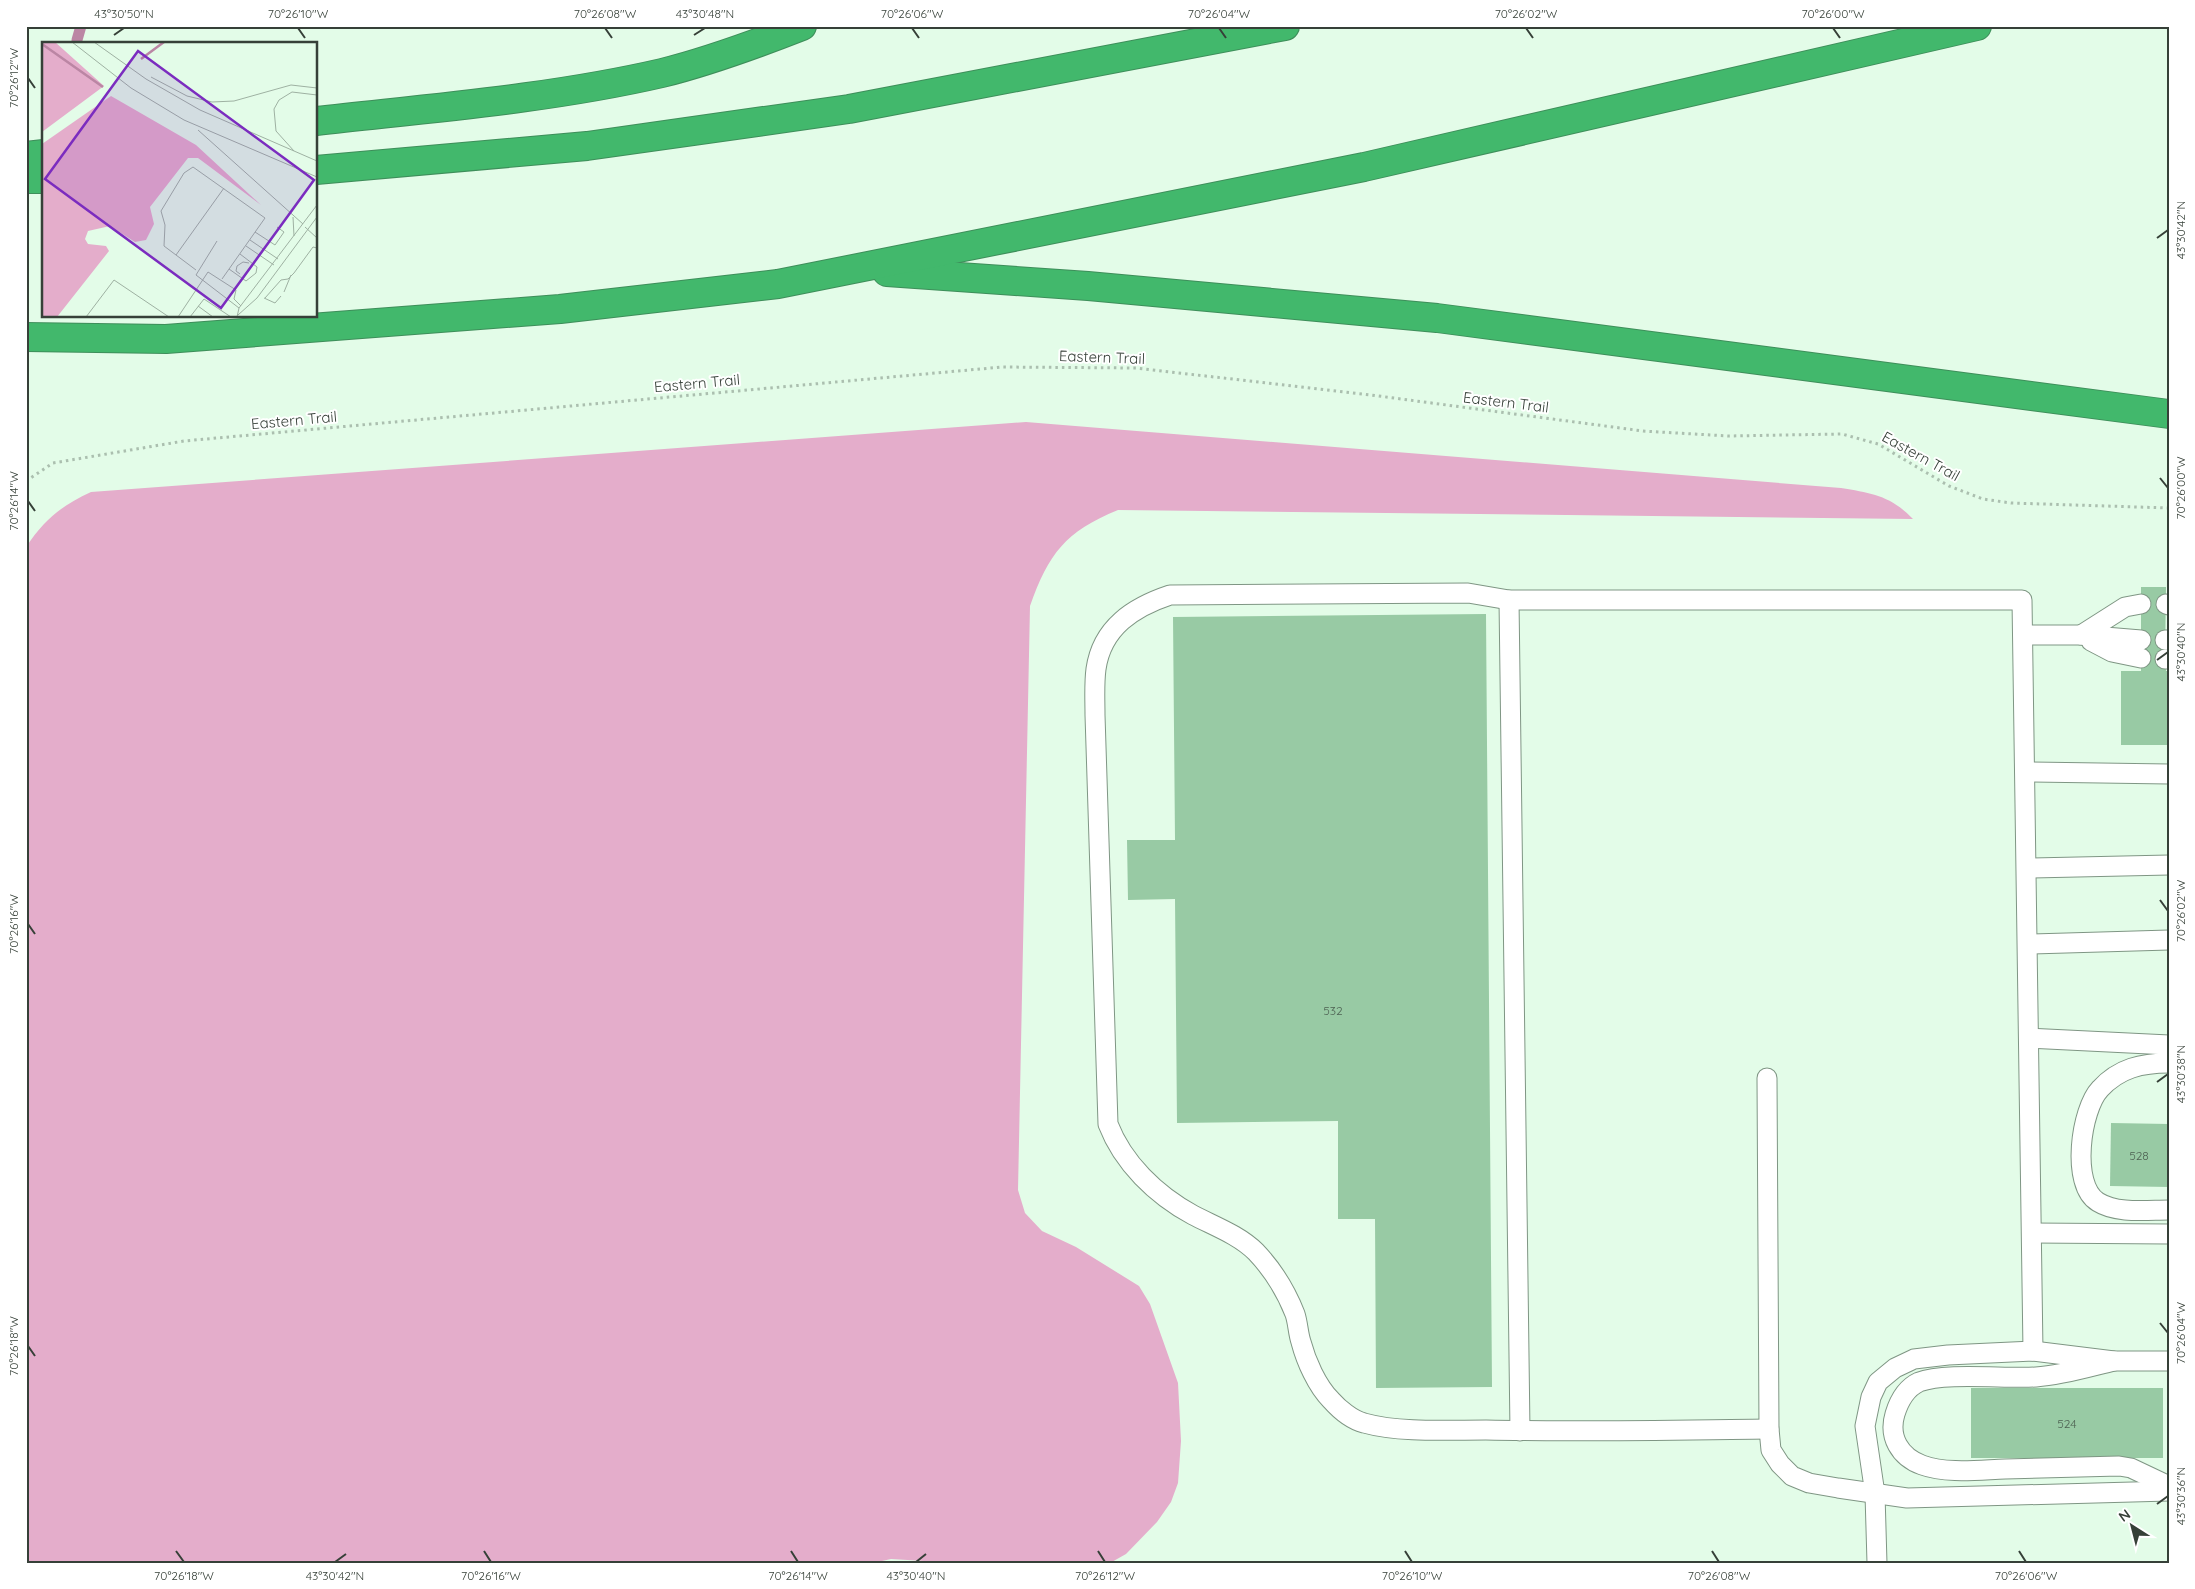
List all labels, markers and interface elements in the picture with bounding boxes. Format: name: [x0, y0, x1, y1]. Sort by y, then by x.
text: 43°30'50"N: [94, 6, 154, 21]
text: 70°26'10"W: [268, 6, 329, 21]
text: 70°26'08"W: [574, 6, 637, 21]
text: 43°30'48"N: [676, 6, 734, 21]
text: 70°26'06"W: [881, 6, 944, 21]
text: 70°26'04"W: [1188, 6, 1251, 21]
text: 70°26'02"W: [1495, 6, 1558, 21]
text: 70°26'00"W: [1801, 6, 1865, 21]
inset map: [42, 42, 318, 318]
text: 70°26'12"W: [6, 48, 21, 108]
text: 43°30'42"N: [2173, 201, 2188, 259]
street label: Eastern Trail: [1059, 346, 1145, 368]
street label: Eastern Trail: [653, 370, 741, 396]
street label: Eastern Trail: [1462, 387, 1550, 417]
street label: Eastern Trail: [250, 407, 338, 433]
street label: Eastern Trail: [1879, 427, 1963, 485]
text: 70°26'00"W: [2173, 456, 2188, 520]
text: 70°26'14"W: [6, 471, 21, 531]
text: 43°30'40"N: [2173, 622, 2188, 682]
text: 70°26'02"W: [2173, 879, 2188, 942]
text: 70°26'16"W: [6, 894, 21, 954]
house number: 532: [1323, 1003, 1343, 1018]
text: 43°30'38"N: [2173, 1045, 2188, 1103]
house number: 528: [2129, 1148, 2149, 1163]
text: 70°26'04"W: [2173, 1301, 2188, 1364]
text: 70°26'18"W: [6, 1316, 21, 1376]
house number: 524: [2057, 1416, 2077, 1431]
text: 43°30'36"N: [2173, 1467, 2188, 1525]
north arrow: [2108, 1502, 2158, 1552]
text: N: [2115, 1505, 2134, 1526]
text: 70°26'18"W: [154, 1568, 214, 1583]
text: 43°30'42"N: [306, 1568, 364, 1583]
text: 70°26'16"W: [461, 1568, 521, 1583]
text: 70°26'14"W: [768, 1568, 828, 1583]
text: 43°30'40"N: [886, 1568, 946, 1583]
text: 70°26'12"W: [1075, 1568, 1135, 1583]
text: 70°26'10"W: [1382, 1568, 1443, 1583]
text: 70°26'08"W: [1688, 1568, 1751, 1583]
text: 70°26'06"W: [1995, 1568, 2058, 1583]

